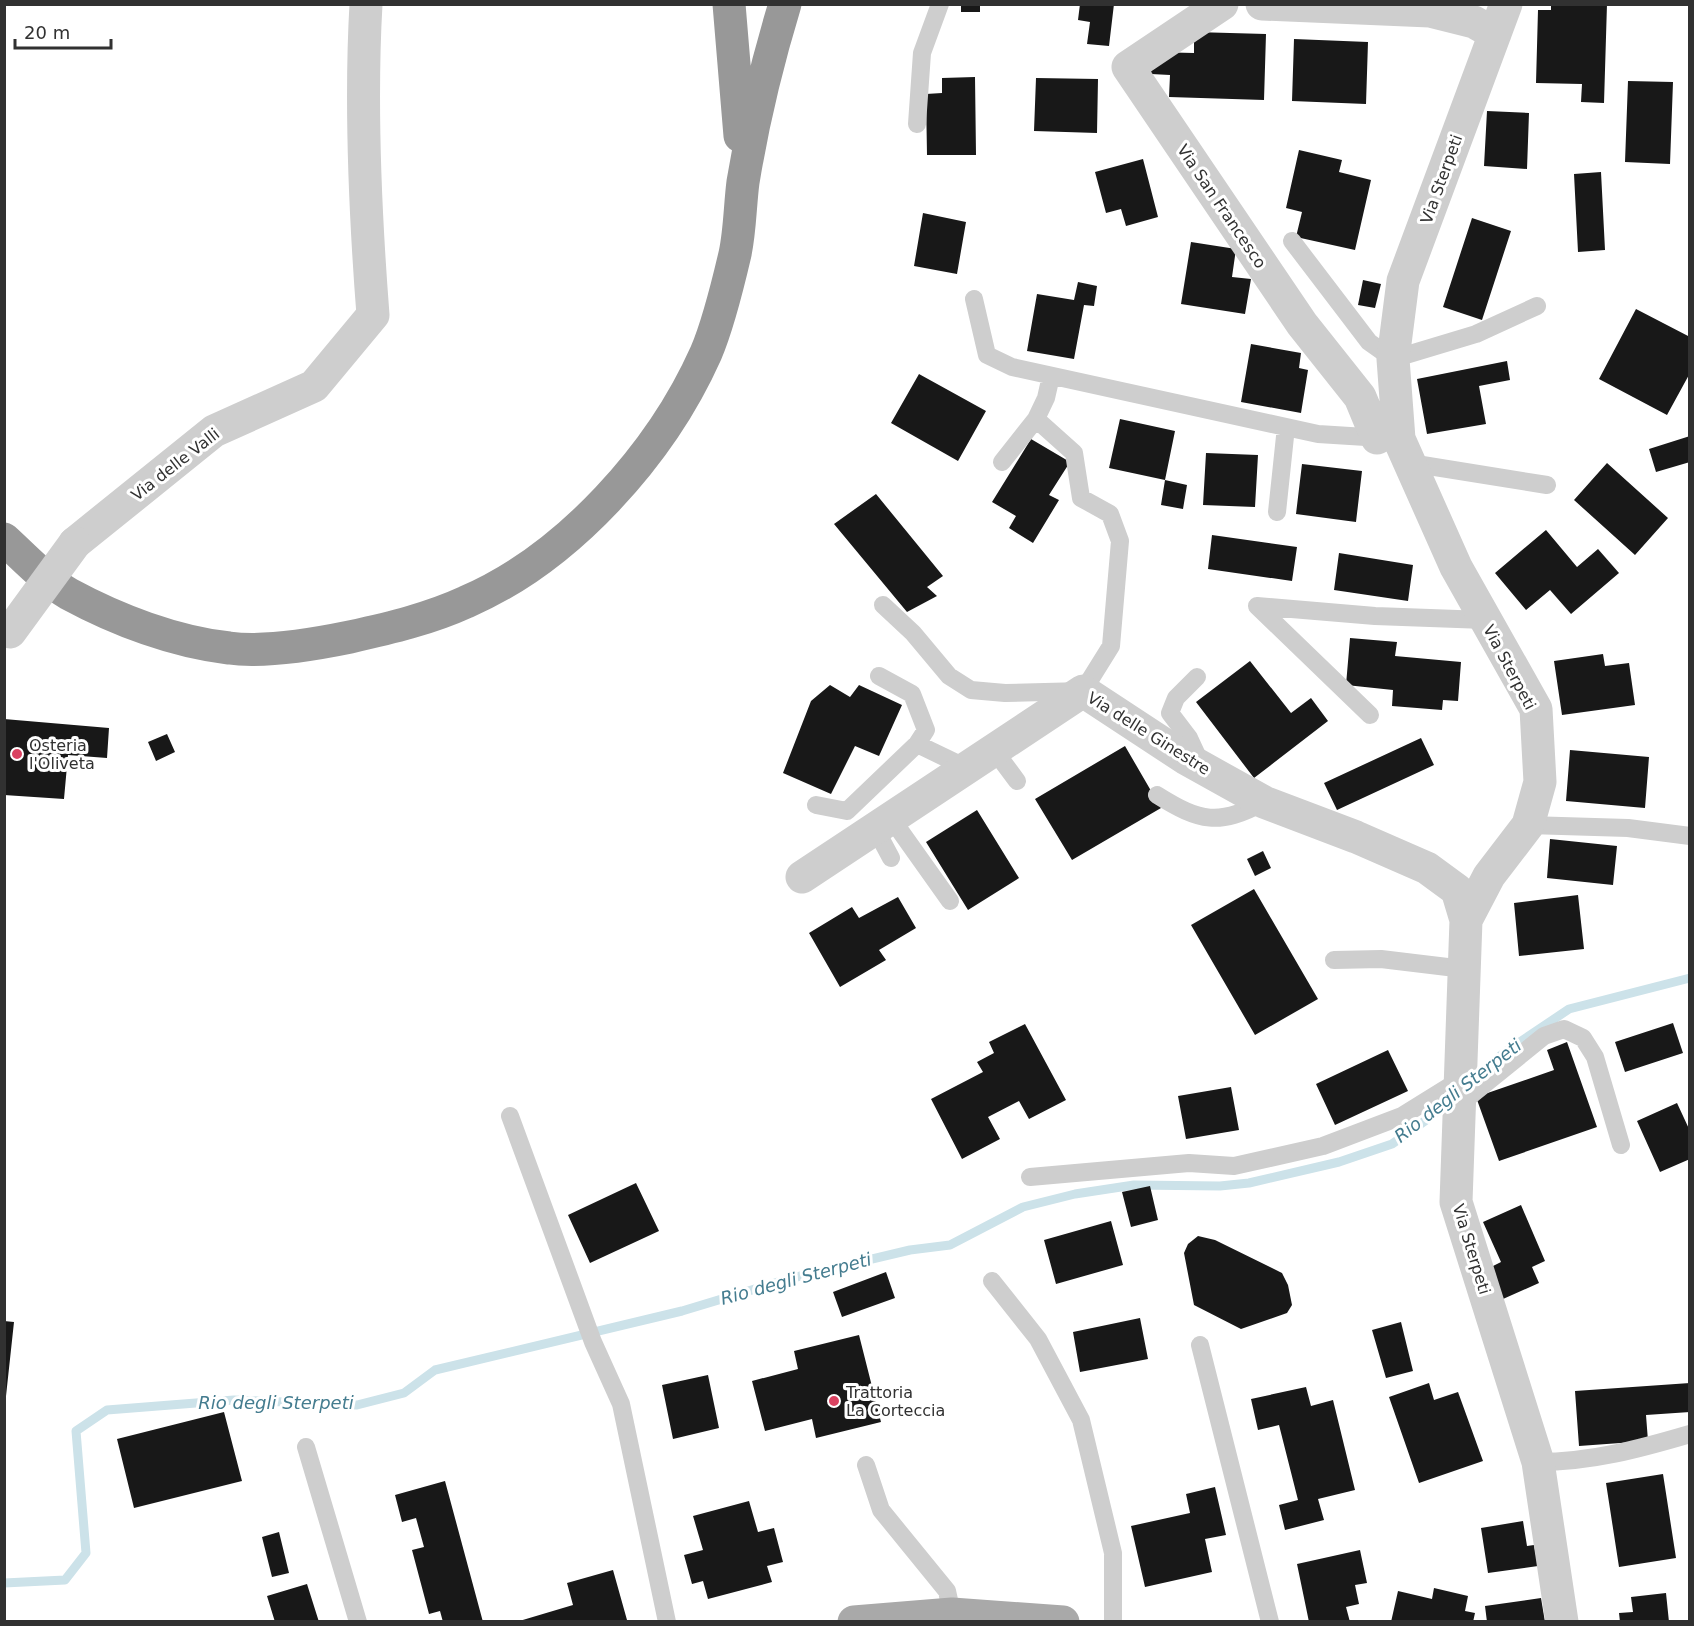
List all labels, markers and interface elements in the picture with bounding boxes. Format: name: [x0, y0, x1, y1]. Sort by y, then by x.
scale bar: [15, 12, 111, 50]
text: 20 m: [24, 22, 70, 43]
street label: Via Sterpeti: [1417, 132, 1466, 226]
street label: Via San Francesco: [1173, 141, 1270, 272]
street label: Via delle Valli: [127, 424, 223, 505]
street label: Via Sterpeti: [1479, 621, 1540, 713]
street label: Via delle Ginestre: [1084, 688, 1214, 779]
place label: Osteria l'Oliveta: [29, 736, 95, 773]
marker: Osteria l'Oliveta: [10, 747, 24, 761]
water label: Rio degli Sterpeti: [1390, 1034, 1525, 1147]
street label: Via Sterpeti: [1449, 1202, 1494, 1297]
water label: Rio degli Sterpeti: [718, 1248, 874, 1309]
place label: Trattoria La Corteccia: [845, 1383, 945, 1420]
water label: Rio degli Sterpeti: [198, 1392, 354, 1413]
marker: Trattoria La Corteccia: [827, 1394, 841, 1408]

